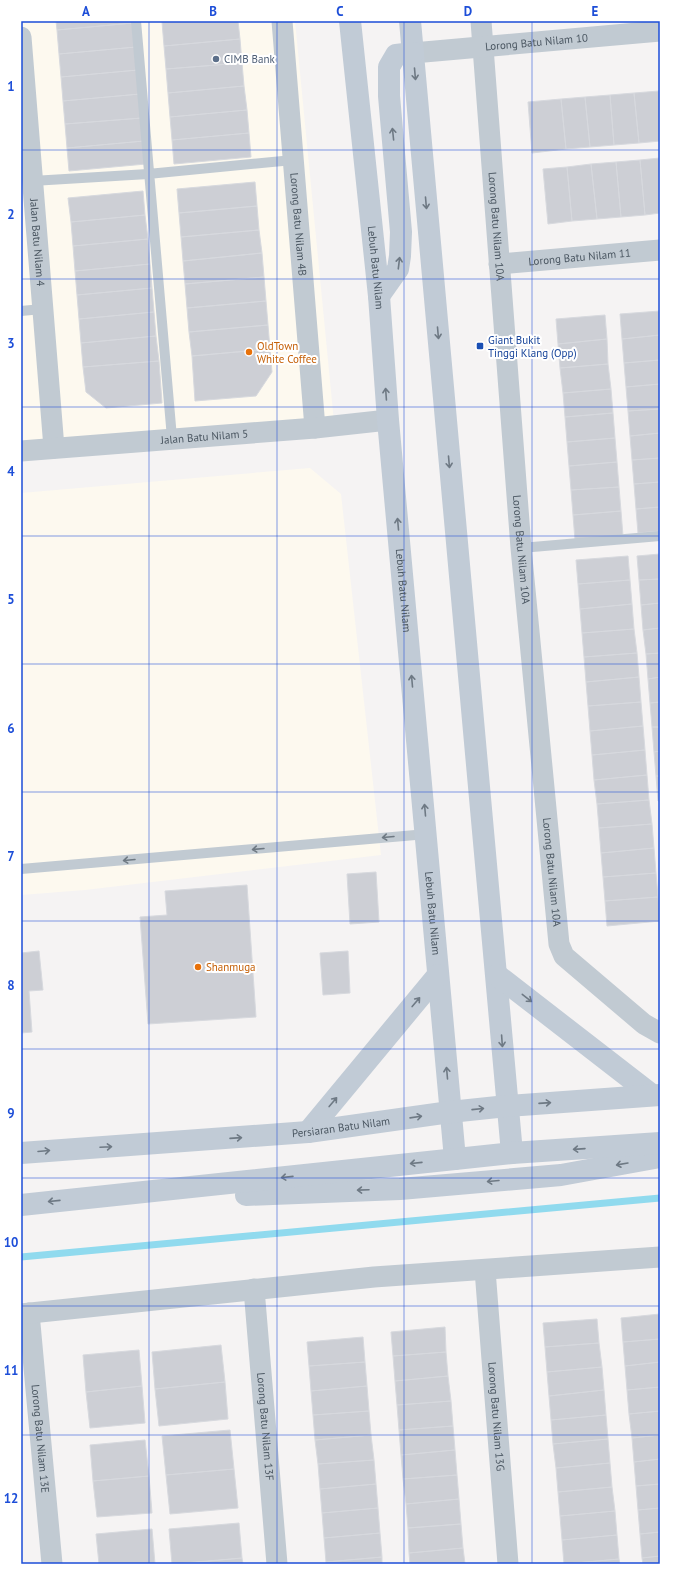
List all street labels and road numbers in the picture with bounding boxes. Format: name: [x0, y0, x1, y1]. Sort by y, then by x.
street label: Lorong Batu Nilam 10: [485, 30, 588, 54]
street label: Lorong Batu Nilam 10A: [485, 171, 508, 282]
street label: Lorong Batu Nilam 4B: [287, 172, 310, 276]
street label: Jalan Batu Nilam 4: [27, 197, 48, 287]
street label: Lebuh Batu Nilam: [365, 225, 387, 310]
street label: Lorong Batu Nilam 11: [528, 246, 632, 268]
street label: Jalan Batu Nilam 5: [159, 426, 249, 447]
street label: Lorong Batu Nilam 10A: [510, 494, 533, 605]
street label: Lebuh Batu Nilam: [393, 548, 414, 633]
street label: Lorong Batu Nilam 10A: [540, 817, 564, 928]
street label: Lebuh Batu Nilam: [422, 871, 443, 956]
street label: Persiaran Batu Nilam: [291, 1114, 391, 1140]
street label: Lorong Batu Nilam 13G: [485, 1361, 508, 1472]
street label: Lorong Batu Nilam 13F: [254, 1372, 277, 1482]
street label: Lorong Batu Nilam 13E: [29, 1384, 52, 1493]

